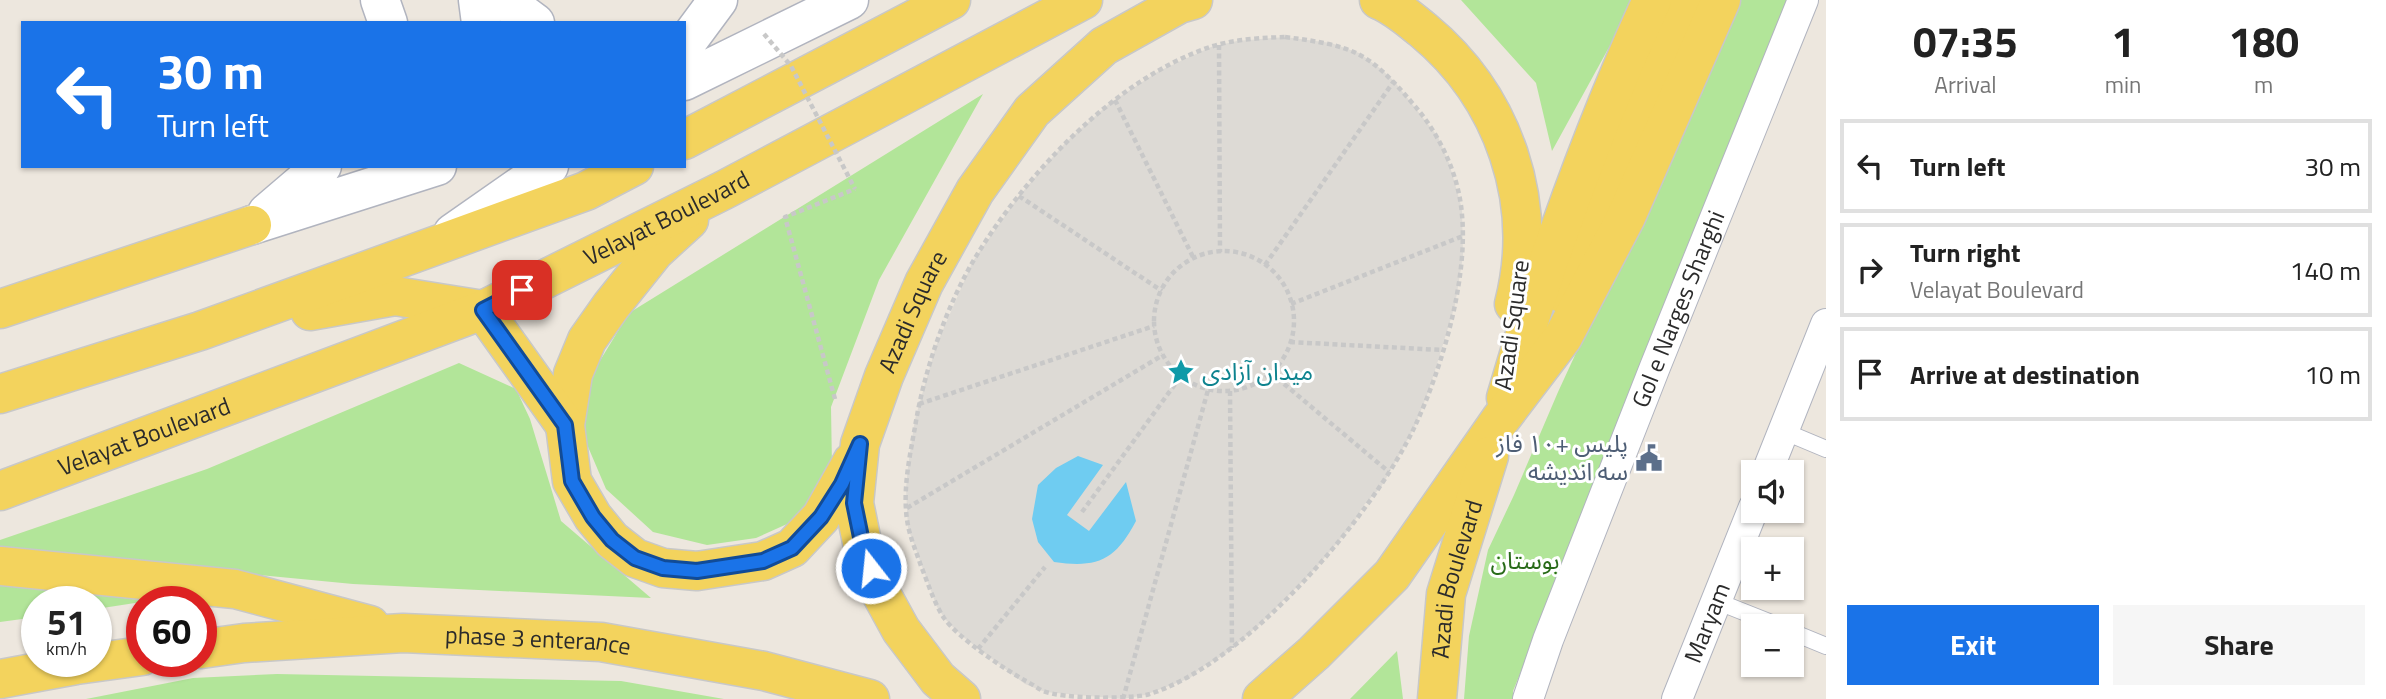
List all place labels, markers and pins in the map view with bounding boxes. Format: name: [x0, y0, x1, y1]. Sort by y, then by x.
pin: [492, 260, 552, 320]
place label: میدان آزادی: [1202, 353, 1313, 389]
place icon: میدان آزادی: [1166, 357, 1196, 387]
place label: پلیس +١٠ فاز سه اندیشه: [1495, 425, 1628, 489]
public building icon: پلیس +١٠ فاز سه اندیشه: [1634, 443, 1664, 473]

